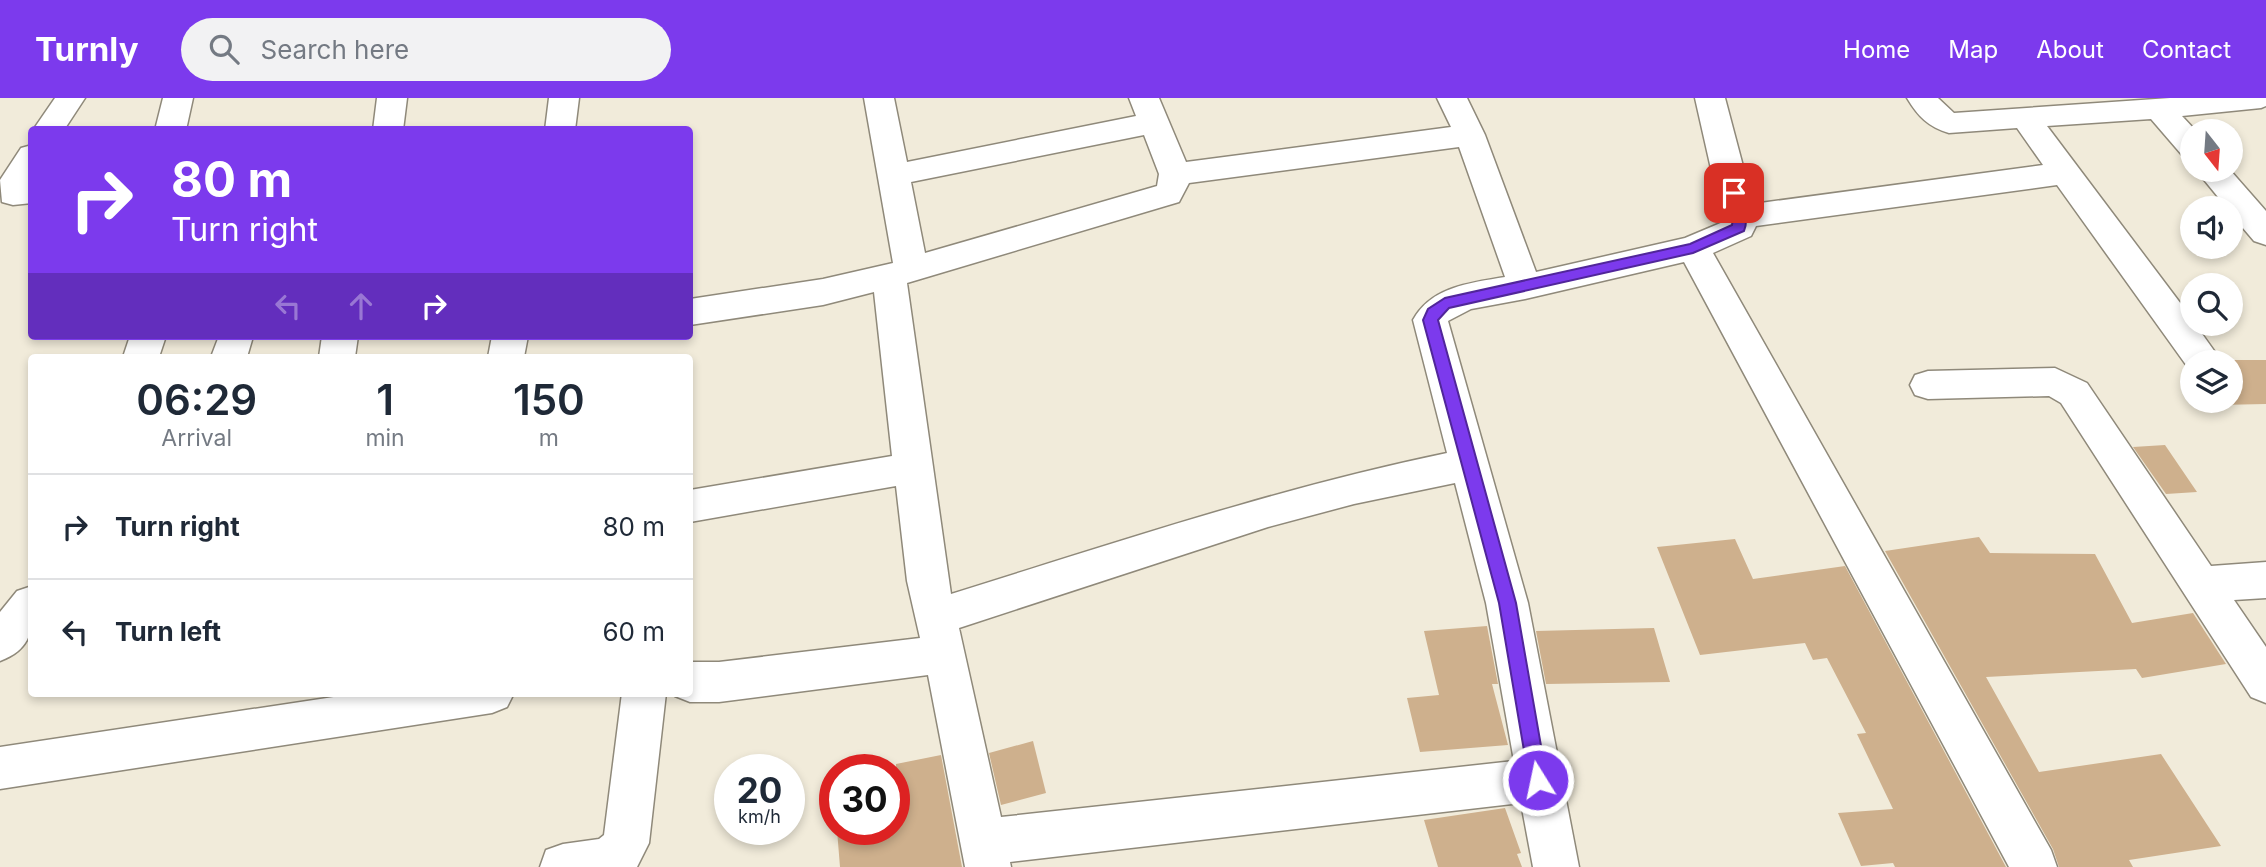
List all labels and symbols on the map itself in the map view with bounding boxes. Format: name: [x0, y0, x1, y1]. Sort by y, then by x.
north arrow: [2180, 119, 2244, 182]
pin: [1704, 163, 1764, 223]
position arrow: [1501, 743, 1575, 817]
speed limit sign: 30: [819, 754, 910, 845]

